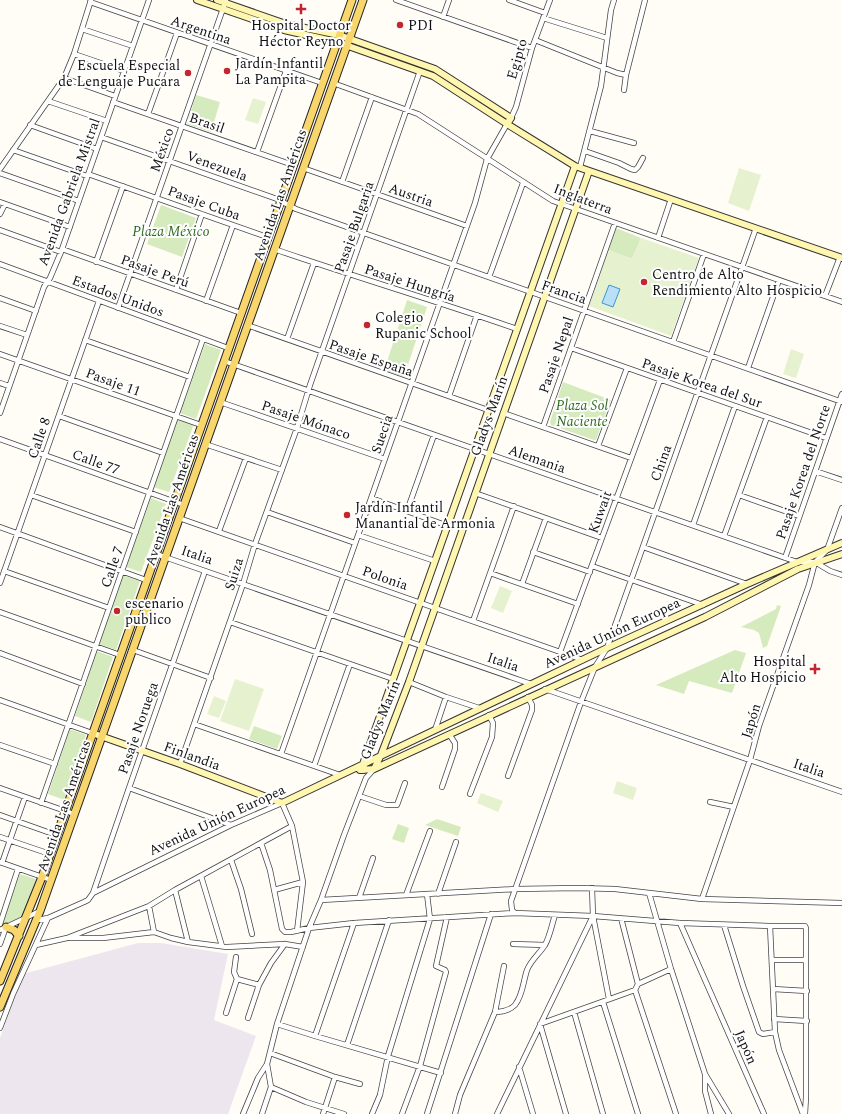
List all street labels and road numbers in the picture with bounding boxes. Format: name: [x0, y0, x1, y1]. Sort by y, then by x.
street label: Argentina: [168, 10, 234, 50]
street label: Egipto: [501, 36, 533, 82]
street label: Brasil: [186, 107, 228, 139]
street label: Avenida Gabriela Mistral: [32, 115, 106, 269]
street label: México: [145, 125, 179, 175]
street label: Avenida Las Américas: [248, 126, 312, 264]
street label: Venezuela: [183, 145, 251, 187]
street label: Pasaje Bulgaria: [329, 178, 380, 276]
street label: Austria: [386, 178, 436, 212]
street label: Inglaterra: [550, 178, 616, 220]
street label: Pasaje Cuba: [165, 180, 243, 226]
street label: Pasaje Perú: [118, 249, 193, 293]
street label: Pasaje Hungría: [362, 258, 458, 308]
street label: Estados Unidos: [69, 270, 167, 322]
street label: Francia: [538, 274, 590, 310]
street label: Pasaje Nepal: [533, 314, 579, 396]
street label: Pasaje España: [326, 334, 416, 382]
street label: Pasaje Korea del Sur: [639, 353, 766, 414]
street label: Pasaje 11: [83, 362, 143, 402]
street label: Gladys Marín: [465, 373, 513, 459]
street label: Pasaje Mónaco: [258, 395, 354, 445]
street label: Pasaje Korea del Norte: [770, 402, 836, 542]
street label: Suecia: [366, 412, 398, 456]
street label: Calle 8: [22, 415, 56, 461]
street label: Avenida Las Américas: [140, 431, 204, 569]
street label: Alemania: [506, 439, 569, 479]
street label: China: [645, 442, 677, 484]
street label: Calle 77: [69, 444, 123, 480]
street label: Kuwait: [583, 488, 617, 536]
street label: Italia: [178, 540, 216, 570]
street label: Calle 7: [95, 544, 129, 590]
street label: Suiza: [219, 555, 249, 593]
street label: Polonia: [359, 560, 411, 596]
street label: Avenida Unión Europea: [540, 592, 684, 674]
street label: Italia: [484, 647, 522, 677]
street label: Gladys Marín: [354, 677, 406, 763]
street label: Pasaje Noruega: [112, 679, 164, 777]
street label: Japón: [736, 701, 766, 741]
street label: Finlandia: [161, 736, 224, 776]
street label: Avenida Las Américas: [32, 737, 96, 875]
street label: Italia: [790, 753, 828, 783]
street label: Avenida Unión Europea: [145, 779, 289, 861]
street label: Japón: [729, 1026, 763, 1068]

